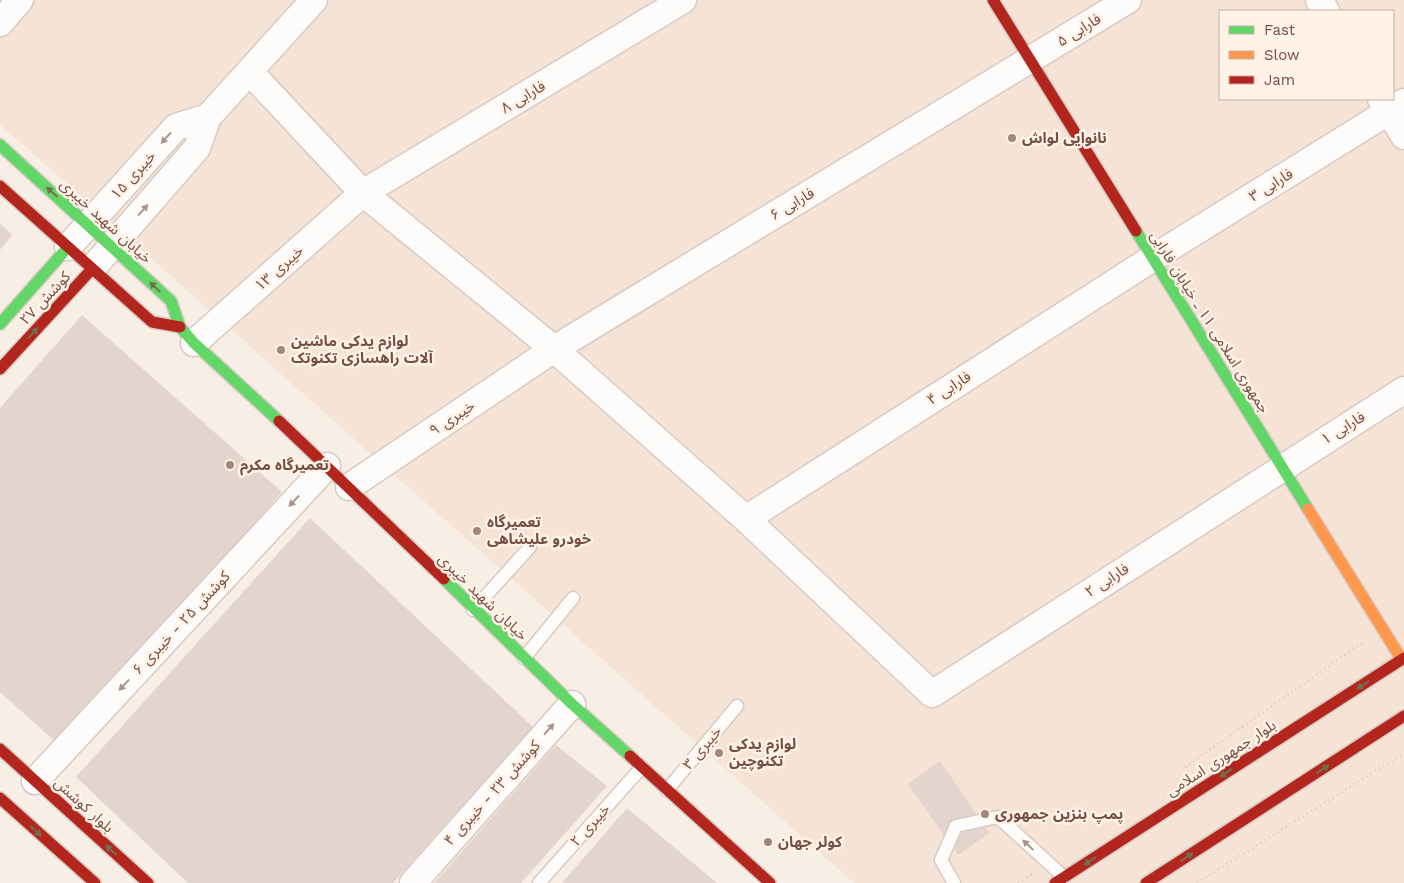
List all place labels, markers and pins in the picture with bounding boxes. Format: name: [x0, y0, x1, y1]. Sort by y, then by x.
place label: نانوایی لواش: [1022, 129, 1107, 147]
marker: نانوایی لواش: [1006, 132, 1018, 144]
place label: لوازم یدکی ماشین آلات راهسازی تکنوتک: [291, 332, 434, 367]
marker: لوازم یدکی ماشین آلات راهسازی تکنوتک: [275, 344, 287, 356]
place label: تعمیرگاه مکرم: [240, 456, 330, 476]
marker: تعمیرگاه مکرم: [224, 459, 236, 471]
place label: تعمیرگاه خودرو علیشاهی: [487, 513, 592, 548]
marker: تعمیرگاه خودرو علیشاهی: [471, 525, 483, 537]
place label: لوازم یدکی تکنوچین: [729, 735, 796, 771]
marker: لوازم یدکی تکنوچین: [713, 747, 725, 759]
place label: پمپ بنزین جمهوری: [995, 805, 1123, 824]
marker: پمپ بنزین جمهوری: [979, 808, 991, 820]
place label: کولر جهان: [778, 833, 842, 851]
marker: کولر جهان: [762, 836, 774, 848]

